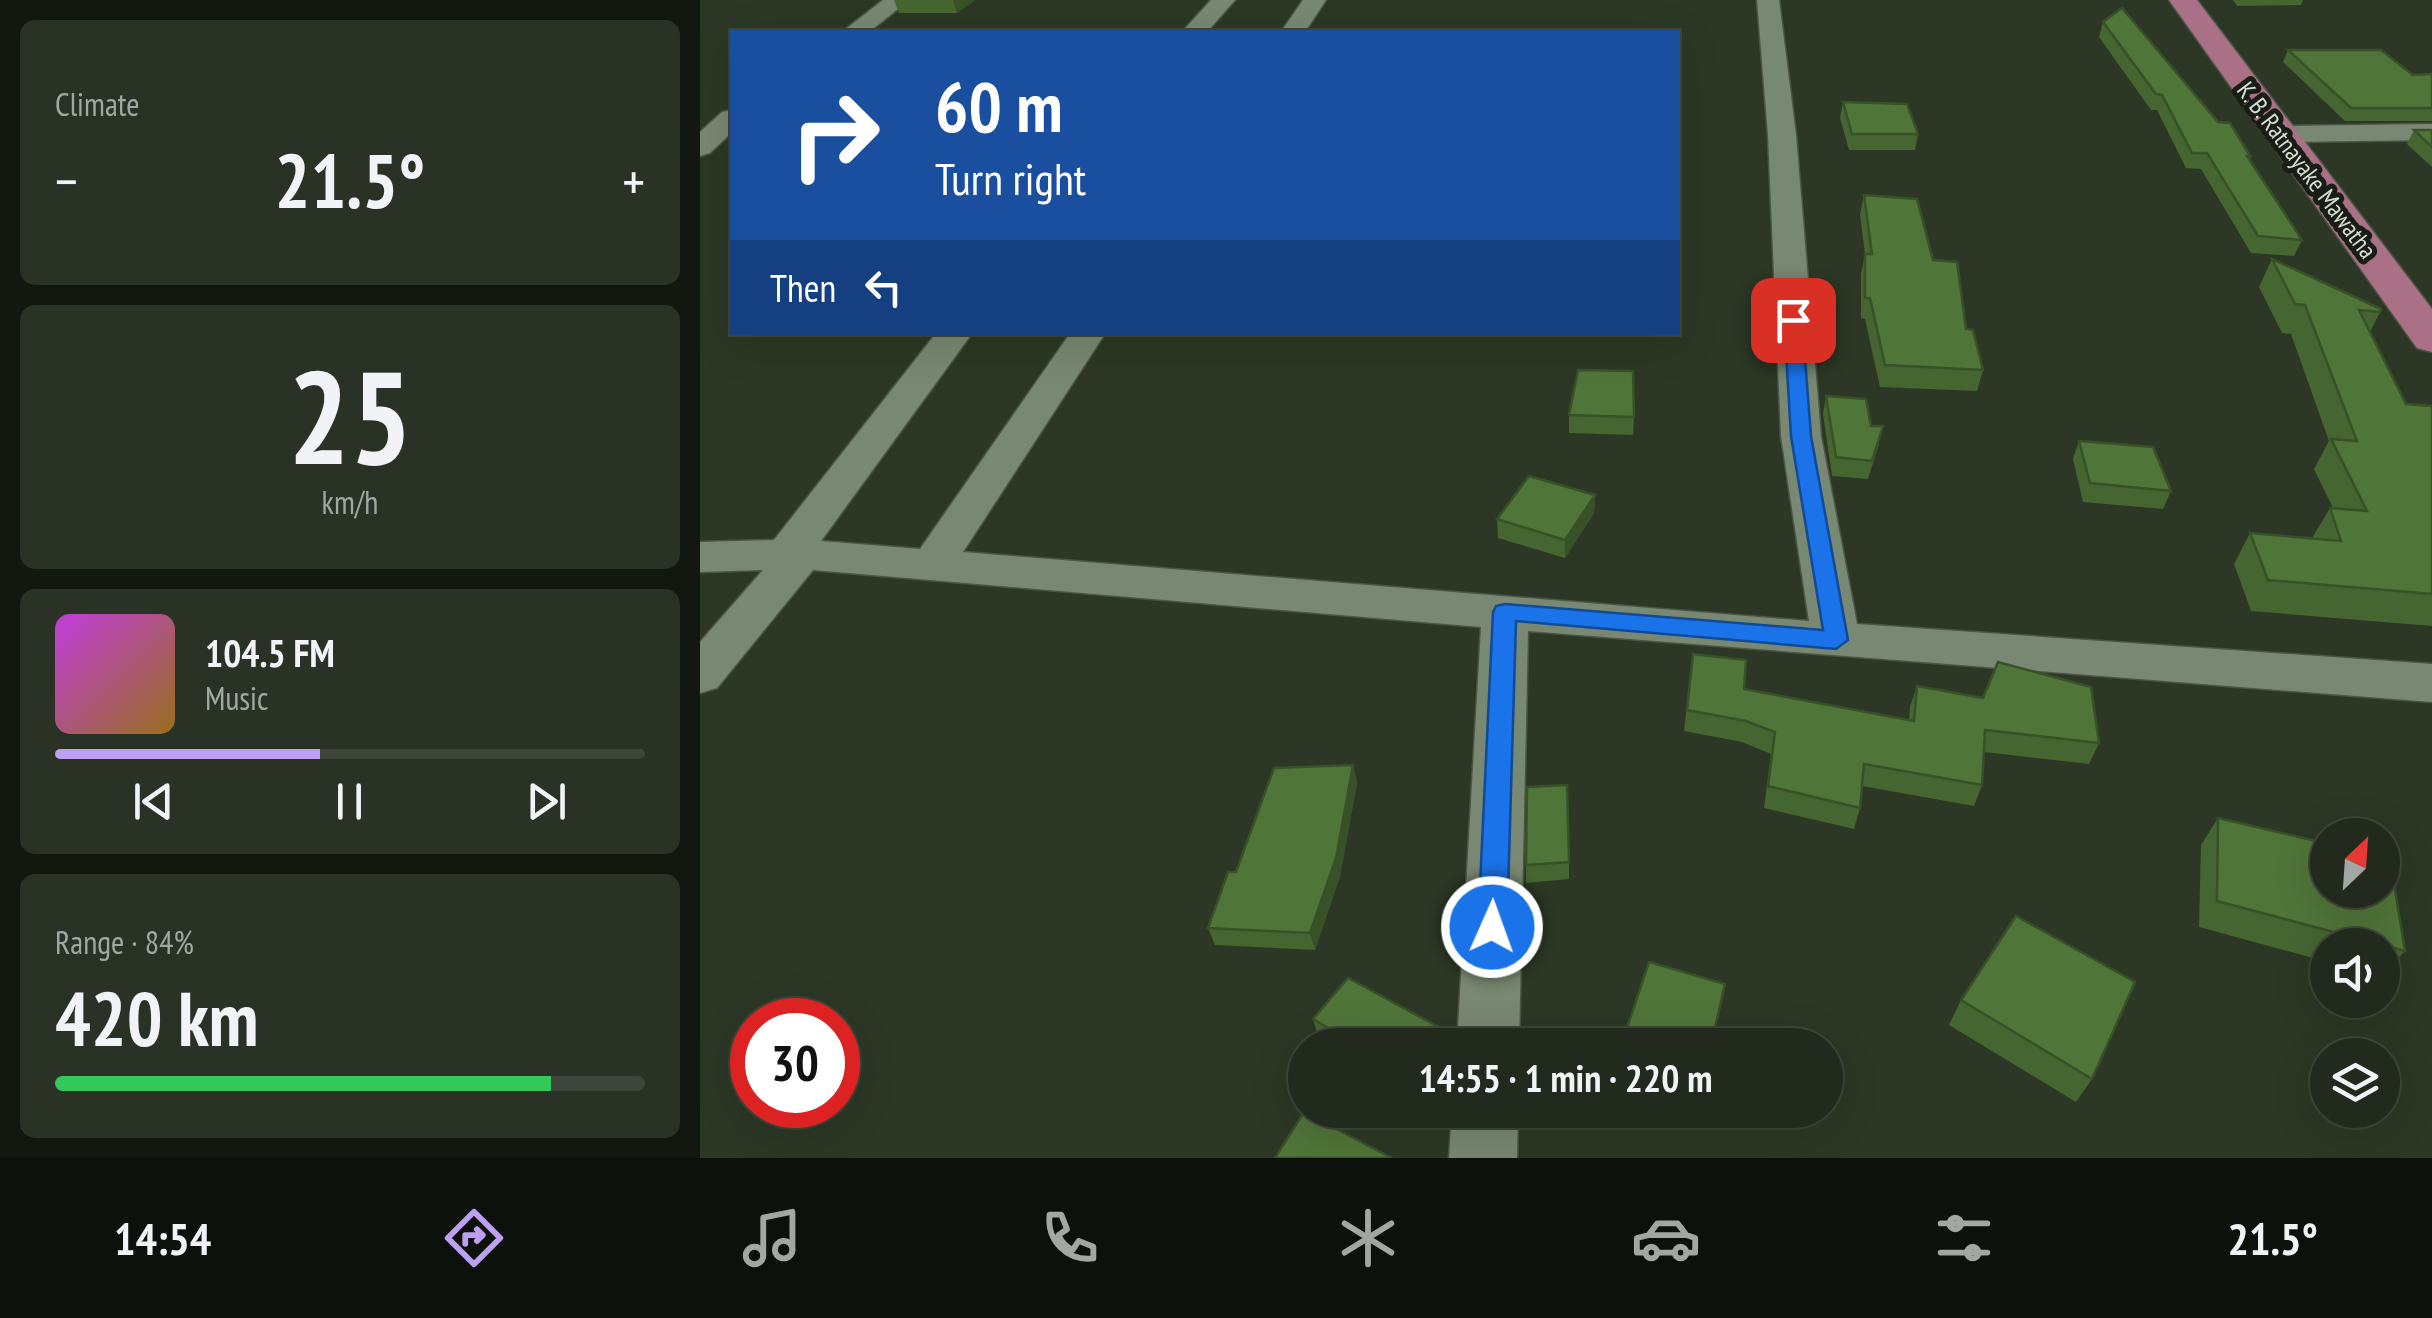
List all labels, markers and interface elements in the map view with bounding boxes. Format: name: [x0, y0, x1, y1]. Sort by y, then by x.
text: 60 m: [935, 61, 1063, 151]
icon: right: [770, 70, 900, 200]
street label: K. B. Ratnayake Mawatha: [2230, 75, 2384, 265]
text: Climate: [55, 83, 139, 125]
text: 21.5°: [275, 132, 425, 229]
text: −: [55, 145, 78, 216]
text: +: [622, 145, 645, 216]
text: Turn right: [935, 149, 1086, 207]
icon: left: [856, 260, 911, 315]
text: Then: [770, 263, 836, 312]
pin: [1751, 278, 1836, 363]
icon: arrive: [1766, 293, 1821, 348]
text: 25: [288, 332, 412, 500]
text: km/h: [322, 481, 378, 523]
text: 104.5 FM: [205, 628, 335, 677]
text: Music: [205, 677, 268, 719]
icon: previous: [126, 774, 181, 829]
icon: pause: [322, 774, 377, 829]
icon: next: [519, 774, 574, 829]
north arrow: [2310, 818, 2400, 908]
map controls: [2310, 818, 2400, 1128]
position arrow: [1440, 875, 1544, 979]
text: Range · 84%: [55, 921, 194, 963]
button: sound: [2310, 928, 2400, 1018]
text: 420 km: [55, 970, 259, 1067]
speed limit sign: 30: [730, 998, 860, 1128]
button: layers: [2310, 1038, 2400, 1128]
text: 14:55 · 1 min · 220 m: [1419, 1053, 1712, 1102]
icon: directions: [439, 1203, 509, 1273]
icon: music: [737, 1203, 807, 1273]
icon: phone: [1035, 1203, 1105, 1273]
icon: climate: [1333, 1203, 1403, 1273]
icon: car: [1631, 1203, 1701, 1273]
icon: filters: [1929, 1203, 1999, 1273]
text: 14:54: [114, 1209, 211, 1267]
text: 21.5°: [2227, 1209, 2318, 1267]

